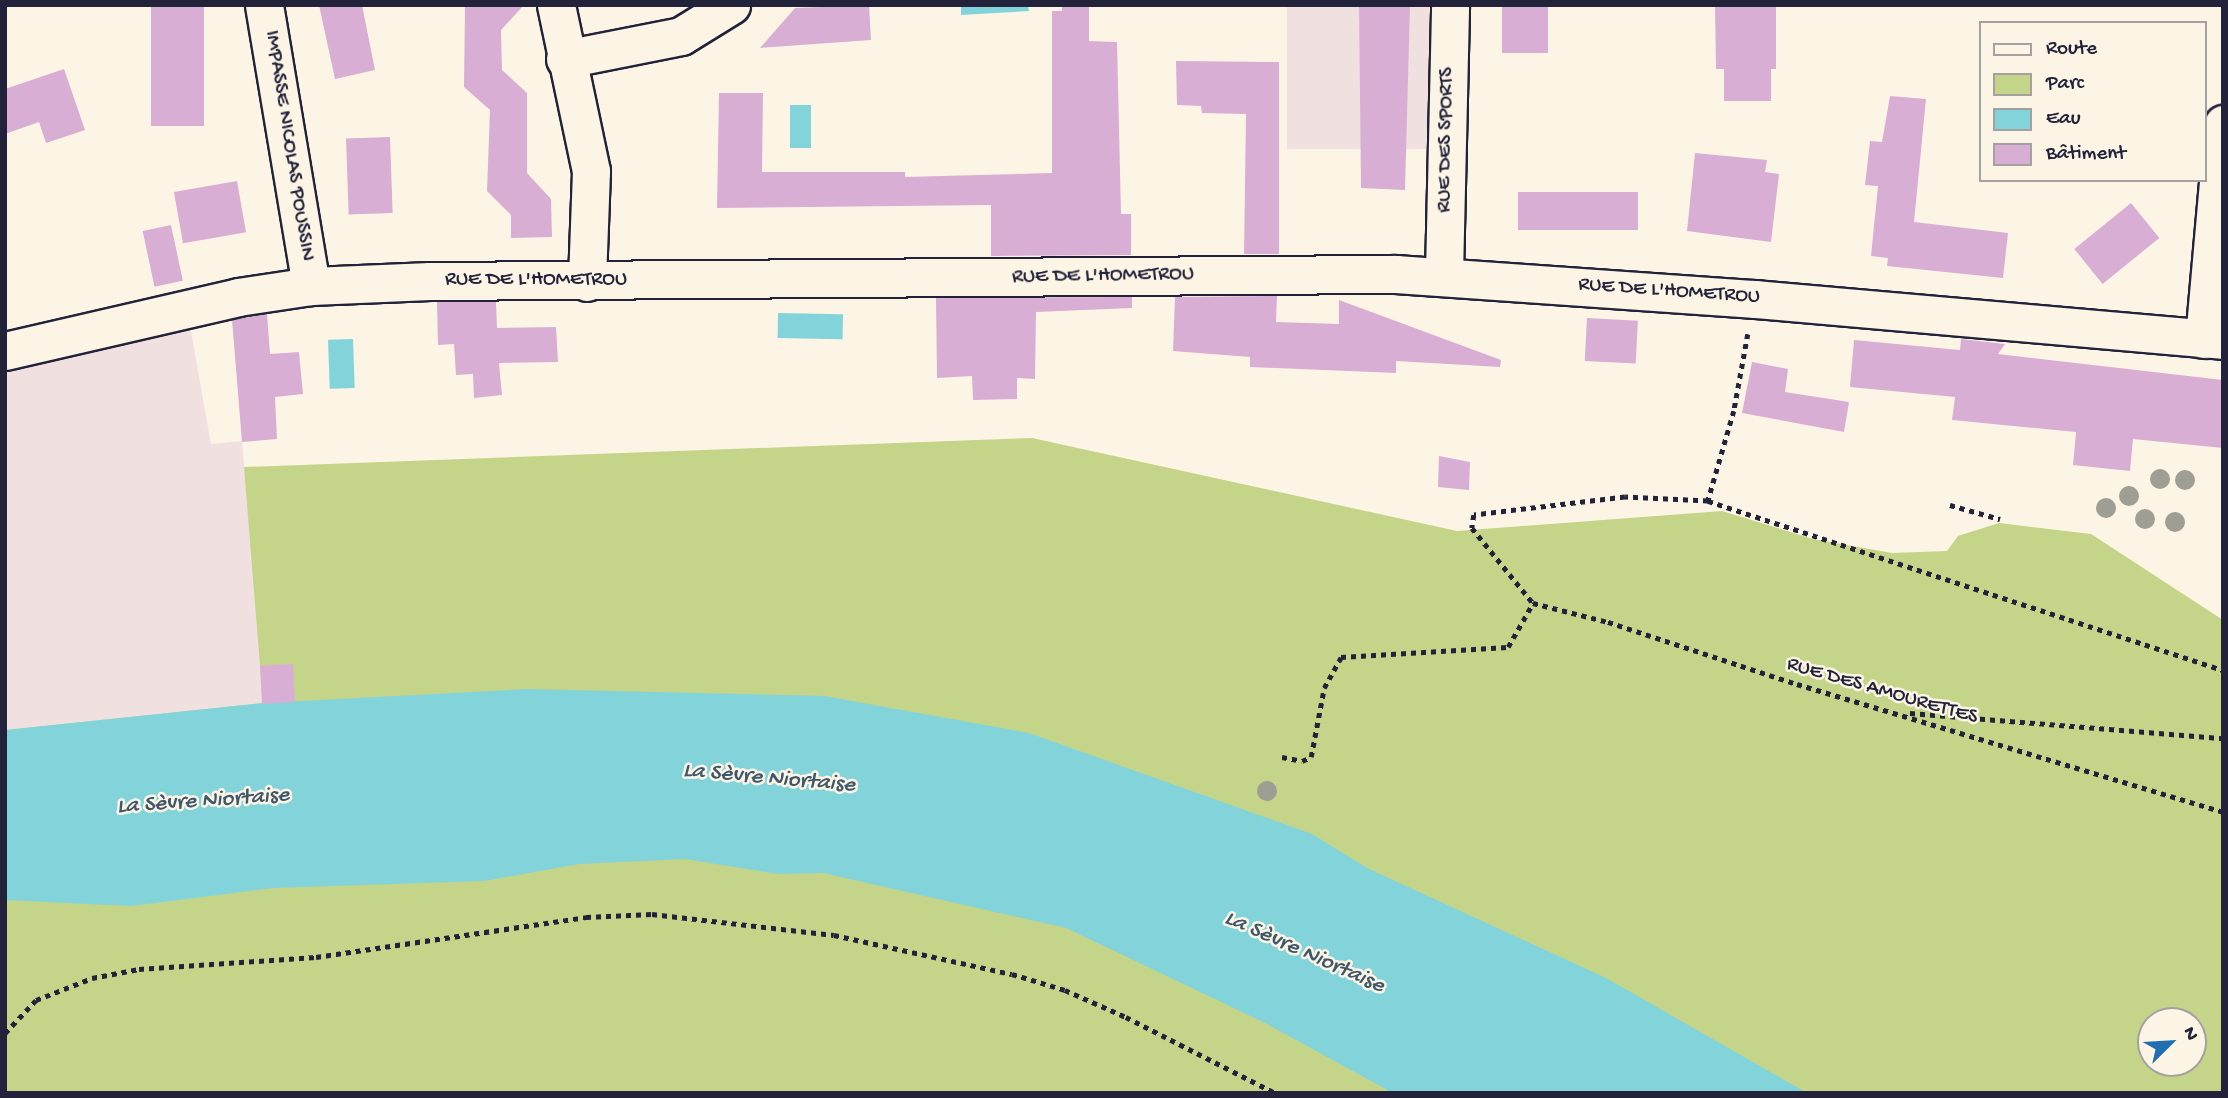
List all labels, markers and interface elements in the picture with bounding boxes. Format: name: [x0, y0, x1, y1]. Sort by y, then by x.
legend: [1980, 21, 2207, 182]
street label: IMPASSE NICOLAS POUSSIN: [257, 29, 319, 263]
text: Route: [2046, 37, 2097, 62]
street label: RUE DES SPORTS: [1433, 67, 1461, 213]
text: Parc: [2046, 72, 2084, 97]
text: Eau: [2046, 107, 2081, 132]
text: Bâtiment: [2046, 142, 2126, 167]
street label: RUE DE L'HOMETROU: [1012, 263, 1194, 291]
street label: RUE DE L'HOMETROU: [445, 268, 627, 294]
street label: RUE DE L'HOMETROU: [1577, 273, 1761, 311]
street label: RUE DES AMOURETTES: [1784, 653, 1980, 731]
water label: La Sèvre Niortaise: [682, 758, 856, 800]
water label: La Sèvre Niortaise: [116, 782, 290, 822]
water label: La Sèvre Niortaise: [1220, 905, 1388, 1001]
north arrow: [2137, 1007, 2207, 1077]
text: N: [2177, 1024, 2203, 1044]

